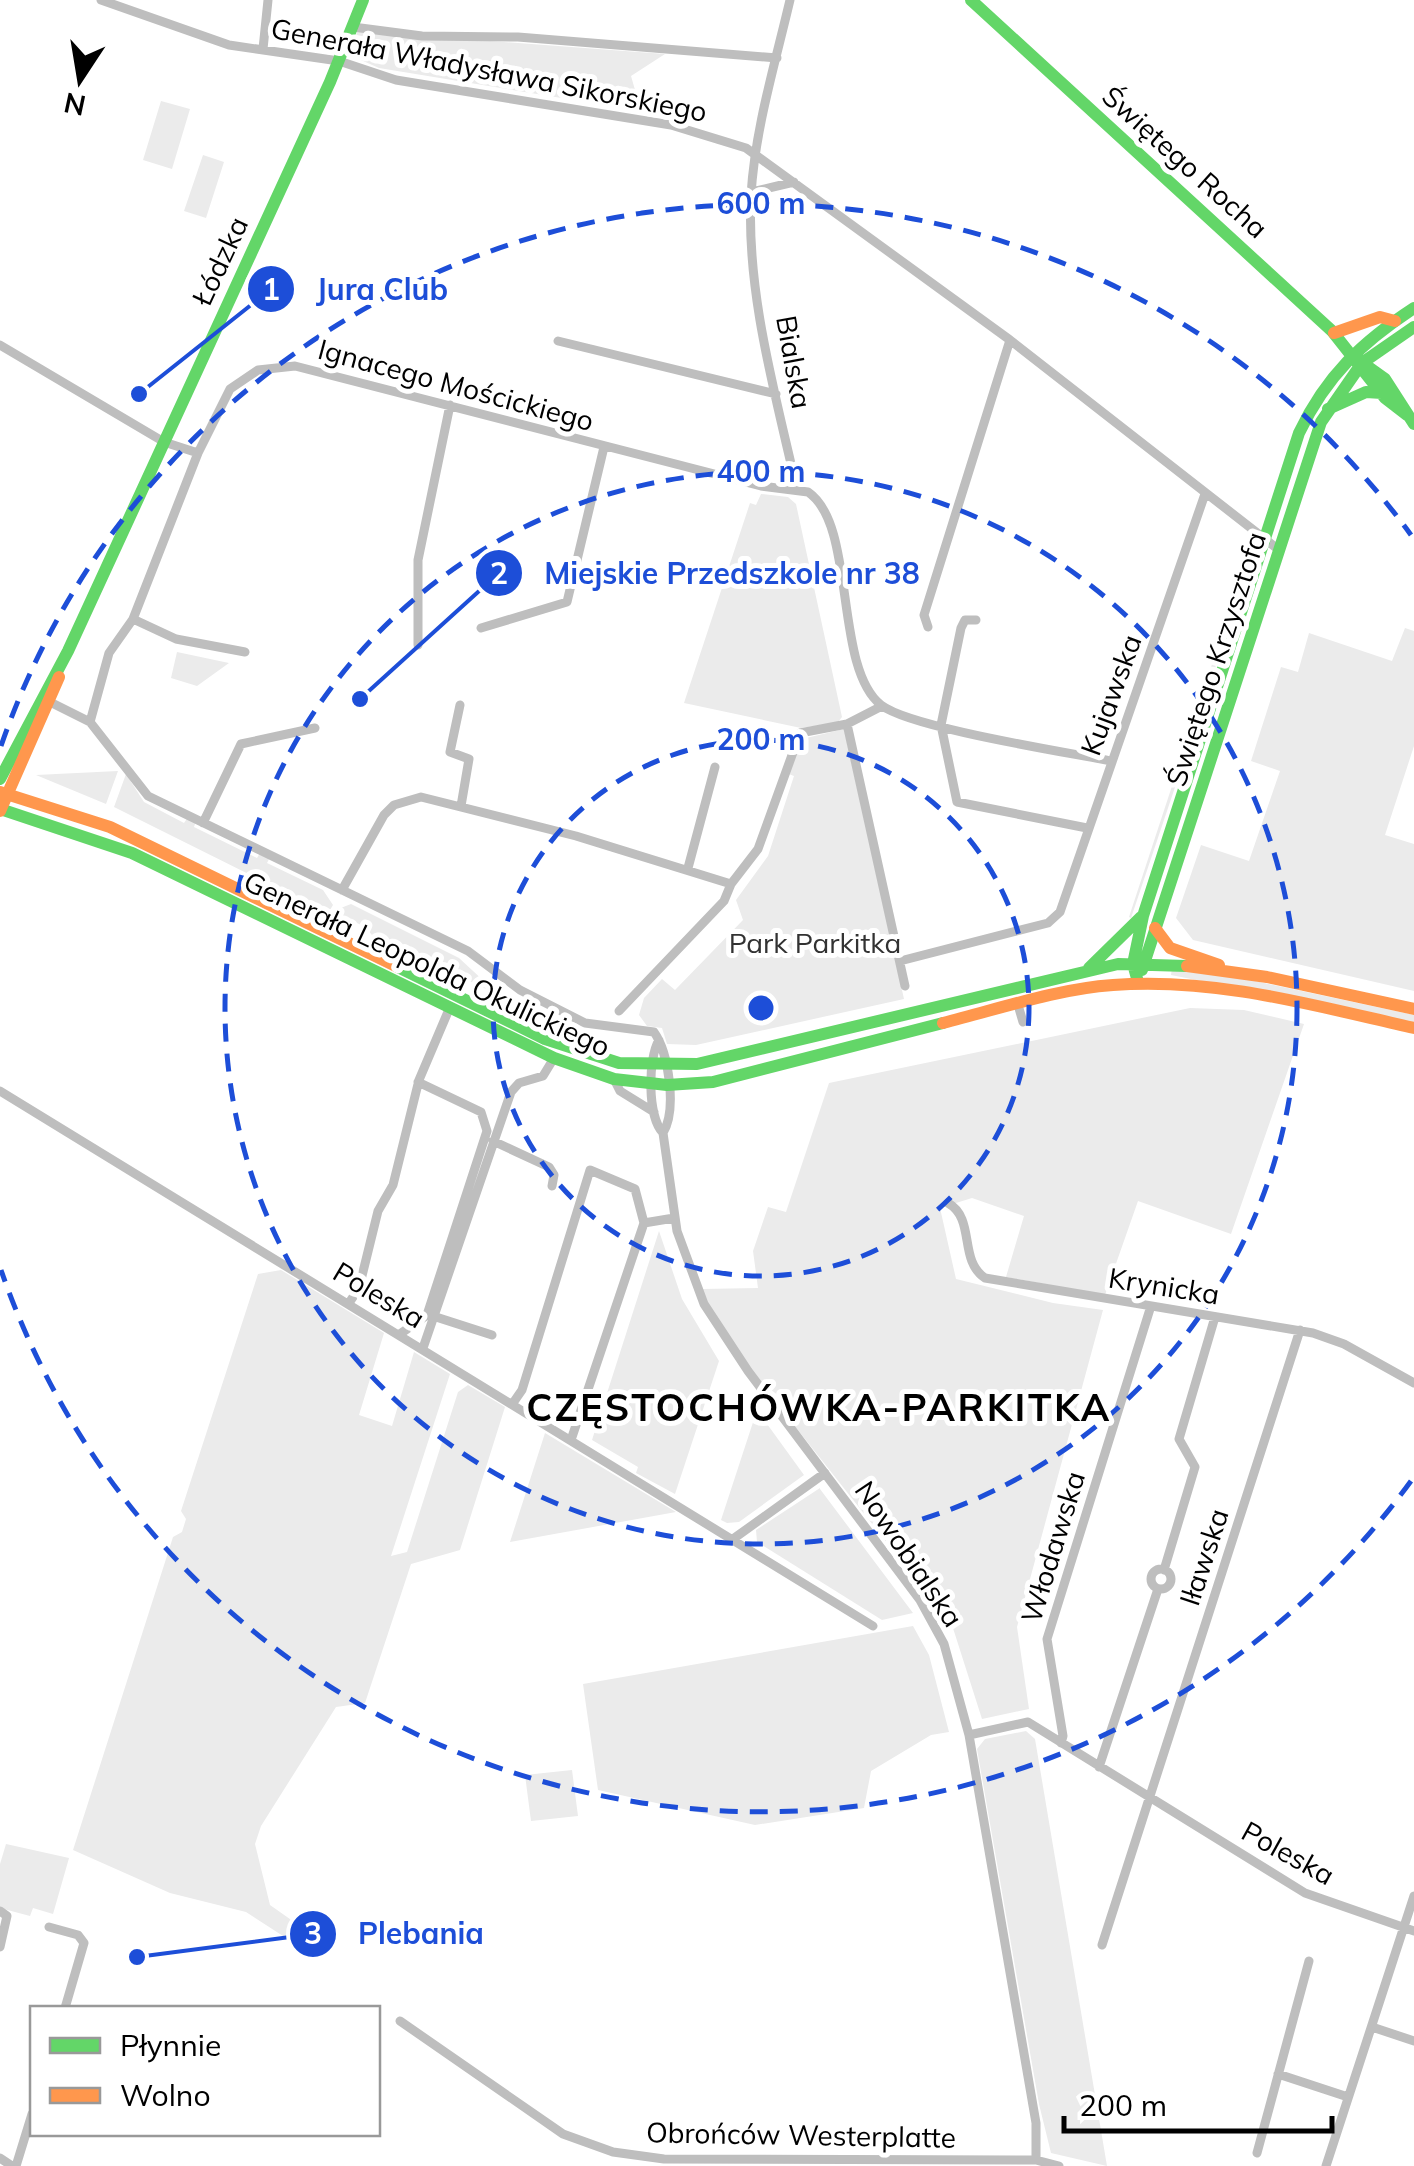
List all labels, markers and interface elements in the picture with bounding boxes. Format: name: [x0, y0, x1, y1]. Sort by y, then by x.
street label: Generała Władysława Sikorskiego: [268, 10, 710, 129]
north arrow: [30, 30, 130, 130]
street label: Świętego Rocha: [1095, 78, 1275, 245]
text: N: [61, 86, 89, 124]
text: 600 m: [716, 184, 806, 222]
street label: Łódzka: [183, 211, 255, 311]
callout: Jura Club: [246, 259, 468, 319]
text: 1: [262, 270, 280, 308]
text: Jura Club: [316, 270, 448, 308]
street label: Bialska: [769, 313, 820, 411]
street label: Ignacego Mościckiego: [315, 331, 598, 438]
text: 400 m: [716, 452, 806, 490]
street label: Świętego Krzysztofa: [1158, 527, 1273, 790]
callout: Miejskie Przedszkole nr 38: [474, 543, 940, 603]
text: 2: [490, 554, 508, 592]
text: Miejskie Przedszkole nr 38: [544, 554, 920, 592]
street label: Kujawska: [1073, 630, 1149, 760]
text: 200 m: [716, 720, 806, 758]
street label: Generała Leopolda Okulickiego: [238, 863, 616, 1064]
park label: Park Parkitka: [729, 925, 901, 960]
centre of rings: [743, 990, 779, 1026]
street label: Poleska: [327, 1254, 431, 1335]
street label: Krynicka: [1106, 1259, 1222, 1312]
district label: CZĘSTOCHÓWKA-PARKITKA: [526, 1383, 1112, 1431]
street label: Włodawska: [1013, 1467, 1092, 1627]
street label: Nowobialska: [848, 1474, 971, 1633]
street label: Iławska: [1171, 1504, 1236, 1610]
street label: Poleska: [1236, 1813, 1341, 1892]
callout: Plebania: [288, 1904, 504, 1964]
text: 3: [304, 1914, 322, 1952]
text: Plebania: [358, 1914, 484, 1952]
legend: [30, 2006, 380, 2136]
text: Płynnie: [120, 2026, 221, 2064]
scale bar: [1064, 2071, 1332, 2133]
text: Wolno: [120, 2076, 211, 2114]
text: 200 m: [1079, 2086, 1167, 2124]
street label: Obrońców Westerplatte: [646, 2114, 956, 2155]

